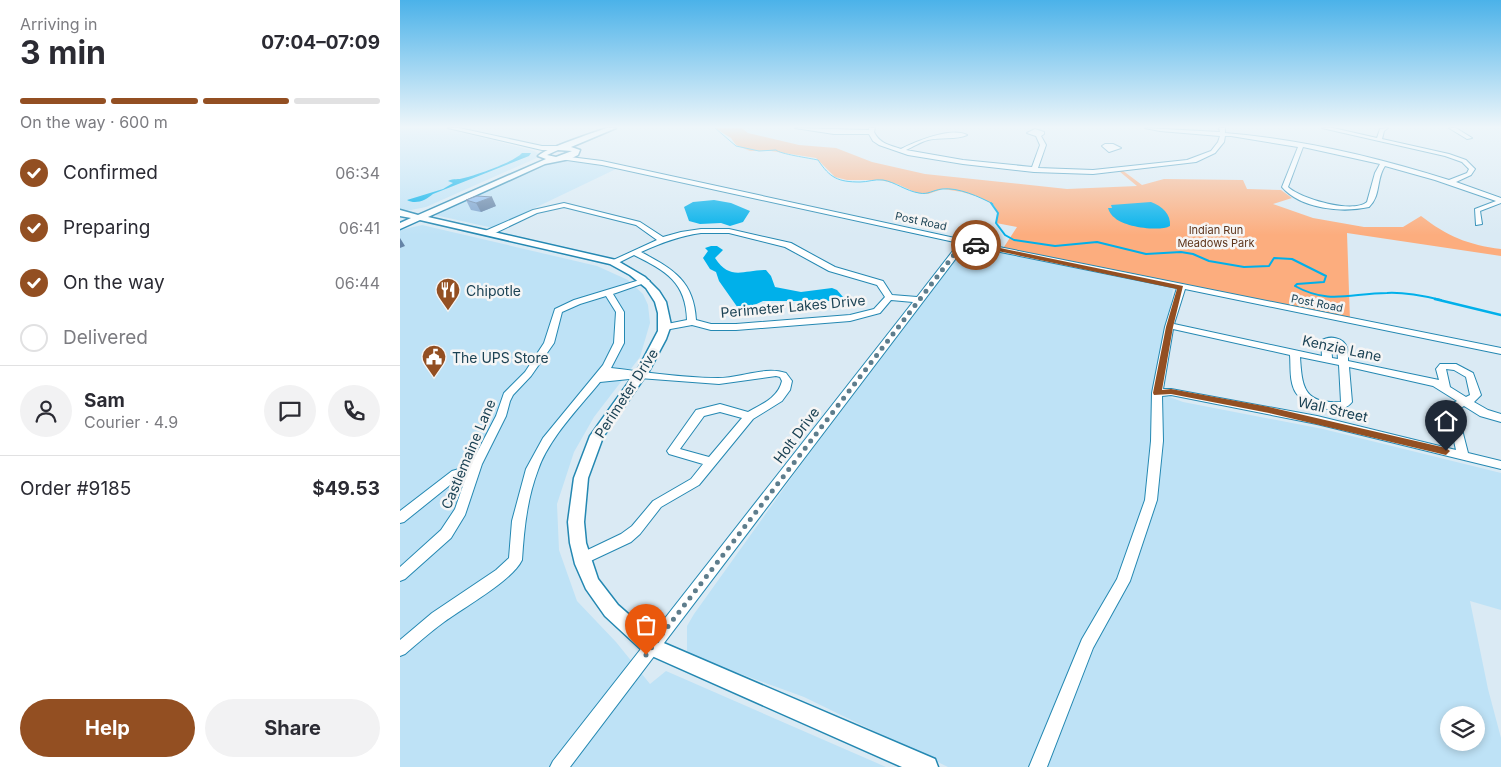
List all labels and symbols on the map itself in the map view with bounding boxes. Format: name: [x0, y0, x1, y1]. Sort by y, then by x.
street label: Post Road: [894, 209, 948, 233]
courier: [951, 220, 1001, 270]
park label: Indian Run Meadows Park: [1177, 223, 1255, 250]
restaurant icon: Chipotle: [435, 277, 461, 311]
place label: Chipotle: [466, 282, 521, 299]
street label: Perimeter Lakes Drive: [720, 291, 866, 321]
street label: Post Road: [1290, 291, 1344, 315]
street label: Kenzie Lane: [1301, 331, 1383, 365]
public building icon: The UPS Store: [421, 344, 447, 378]
street label: Perimeter Drive: [591, 345, 661, 441]
place label: The UPS Store: [452, 349, 549, 366]
street label: Wall Street: [1296, 393, 1370, 425]
street label: Castlemaine Lane: [437, 396, 499, 512]
pin: [1425, 400, 1467, 451]
street label: Holt Drive: [769, 404, 823, 466]
pin: [625, 604, 667, 655]

